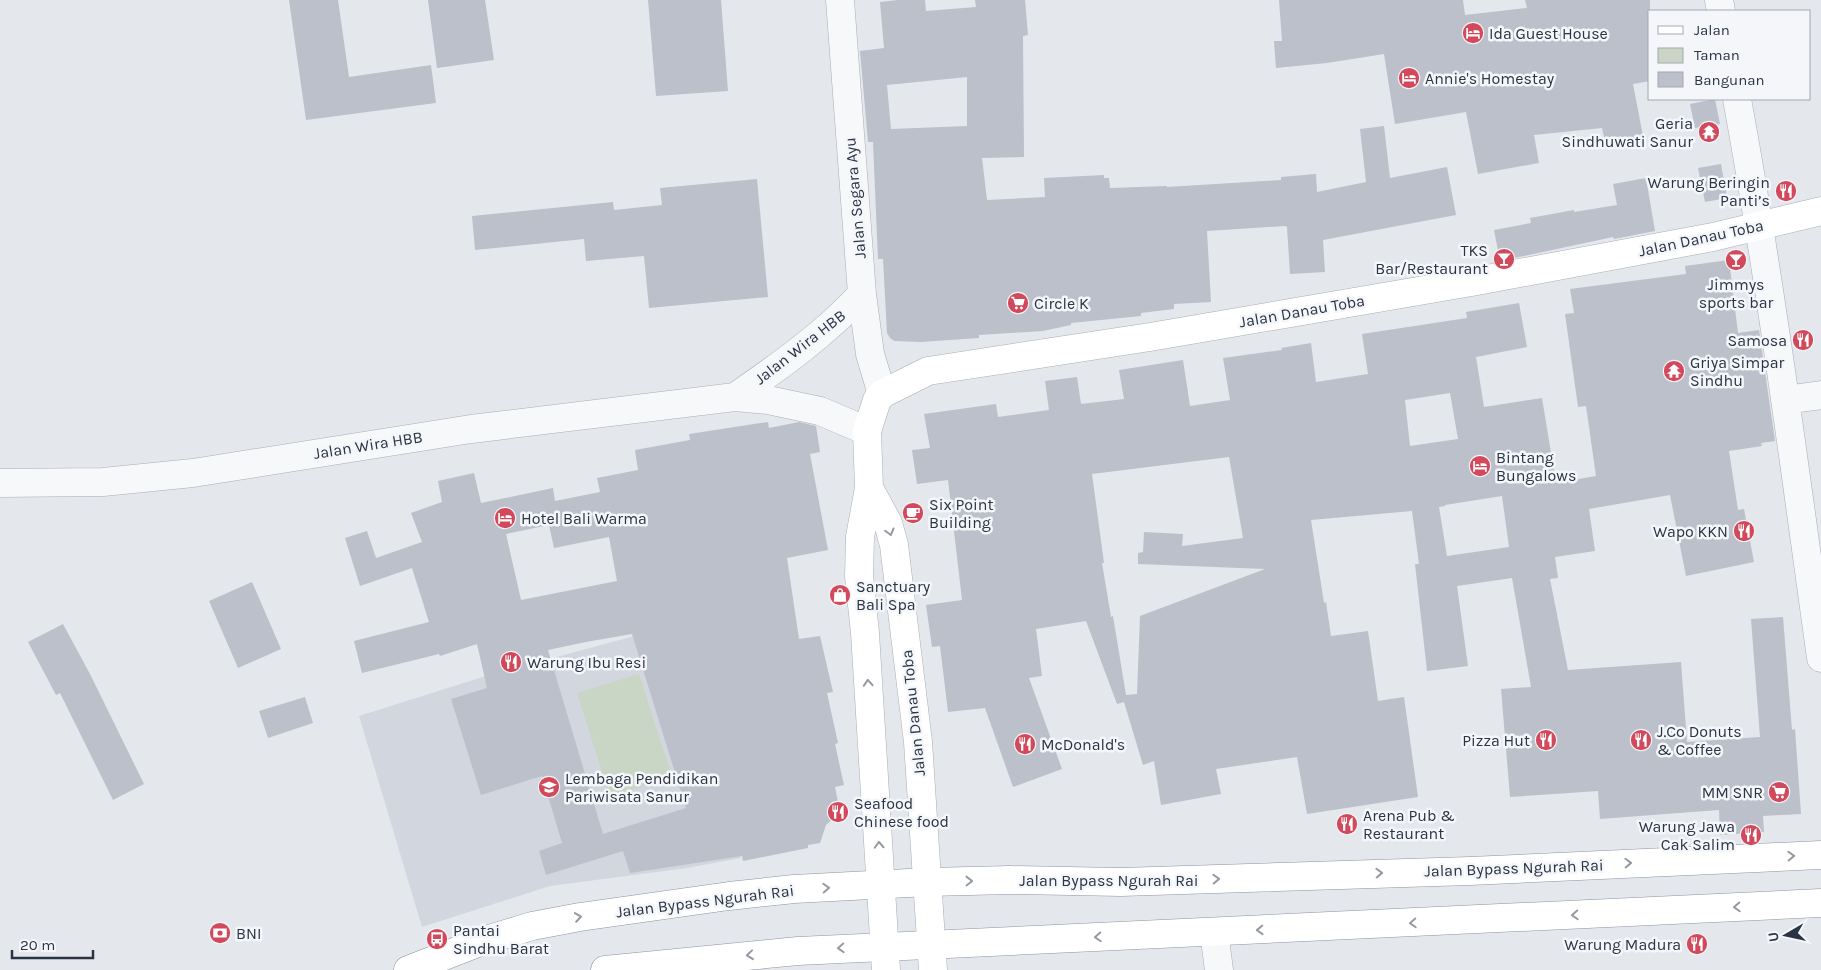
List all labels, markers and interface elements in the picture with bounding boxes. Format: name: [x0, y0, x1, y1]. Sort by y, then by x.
legend: [1648, 10, 1811, 100]
hotel icon: Ida Guest House: [1461, 21, 1485, 45]
text: Jalan: [1694, 21, 1730, 39]
place label: Ida Guest House: [1489, 24, 1608, 43]
text: Taman: [1694, 46, 1740, 64]
hotel icon: Annie's Homestay: [1397, 66, 1421, 90]
place label: Annie's Homestay: [1425, 69, 1555, 88]
text: Bangunan: [1694, 71, 1765, 89]
place label: Geria Sindhuwati Sanur: [1561, 114, 1693, 151]
temple icon: Geria Sindhuwati Sanur: [1697, 120, 1721, 144]
street label: Jalan Segara Ayu: [840, 136, 870, 260]
place label: Warung Beringin Panti’s: [1648, 173, 1770, 210]
restaurant icon: Warung Beringin Panti’s: [1774, 179, 1798, 203]
street label: Jalan Danau Toba: [1637, 215, 1765, 261]
place label: TKS Bar/Restaurant: [1375, 241, 1488, 278]
bar icon: TKS Bar/Restaurant: [1492, 247, 1516, 271]
bar icon: Jimmys sports bar: [1724, 248, 1748, 272]
place label: Jimmys sports bar: [1699, 275, 1774, 312]
supermarket icon: Circle K: [1006, 291, 1030, 315]
street label: Jalan Danau Toba: [1238, 291, 1366, 331]
place label: Circle K: [1034, 294, 1089, 313]
street label: Jalan Wira HBB: [751, 306, 849, 388]
restaurant icon: Samosa: [1791, 328, 1815, 352]
place label: Samosa: [1728, 331, 1787, 350]
place label: Griya Simpar Sindhu: [1690, 353, 1784, 390]
temple icon: Griya Simpar Sindhu: [1662, 359, 1686, 383]
street label: Jalan Wira HBB: [312, 427, 424, 463]
place label: Bintang Bungalows: [1496, 448, 1576, 485]
hotel icon: Bintang Bungalows: [1468, 454, 1492, 478]
place label: Six Point Building: [929, 495, 993, 532]
cafe icon: Six Point Building: [901, 501, 925, 525]
hotel icon: Hotel Bali Warma: [493, 506, 517, 530]
place label: Hotel Bali Warma: [521, 509, 647, 528]
restaurant icon: Wapo KKN: [1732, 519, 1756, 543]
place label: Wapo KKN: [1653, 522, 1728, 541]
one-way arrow: [885, 527, 895, 536]
place label: Sanctuary Bali Spa: [856, 577, 931, 614]
shop icon: Sanctuary Bali Spa: [828, 583, 852, 607]
street label: Jalan Danau Toba: [897, 649, 929, 777]
restaurant icon: Warung Ibu Resi: [499, 650, 523, 674]
place label: Warung Ibu Resi: [527, 653, 646, 672]
one-way arrow: [863, 679, 874, 687]
place label: J.Co Donuts & Coffee: [1657, 722, 1742, 759]
restaurant icon: Pizza Hut: [1534, 728, 1558, 752]
restaurant icon: J.Co Donuts & Coffee: [1629, 728, 1653, 752]
place label: Pizza Hut: [1462, 731, 1530, 750]
restaurant icon: McDonald's: [1013, 732, 1037, 756]
place label: McDonald's: [1041, 735, 1125, 754]
place label: Lembaga Pendidikan Pariwisata Sanur: [565, 769, 718, 806]
school or university icon: Lembaga Pendidikan Pariwisata Sanur: [537, 775, 561, 799]
supermarket icon: MM SNR: [1767, 780, 1791, 804]
place label: MM SNR: [1702, 783, 1763, 802]
place label: Seafood Chinese food: [854, 794, 949, 831]
restaurant icon: Seafood Chinese food: [826, 800, 850, 824]
place label: Arena Pub & Restaurant: [1363, 806, 1455, 843]
restaurant icon: Arena Pub & Restaurant: [1335, 812, 1359, 836]
place label: Warung Jawa Cak Salim: [1639, 817, 1735, 854]
restaurant icon: Warung Jawa Cak Salim: [1739, 823, 1763, 847]
one-way arrow: [873, 841, 884, 849]
one-way arrow: [1787, 851, 1795, 862]
street label: Jalan Bypass Ngurah Rai: [1424, 855, 1604, 881]
one-way arrow: [1625, 858, 1633, 868]
one-way arrow: [1375, 868, 1383, 878]
street label: Jalan Bypass Ngurah Rai: [1019, 871, 1199, 890]
one-way arrow: [1212, 873, 1220, 884]
one-way arrow: [965, 876, 973, 887]
street label: Jalan Bypass Ngurah Rai: [615, 881, 795, 921]
one-way arrow: [822, 882, 830, 893]
one-way arrow: [1733, 902, 1741, 912]
one-way arrow: [1571, 910, 1578, 920]
north arrow: [1761, 910, 1811, 960]
one-way arrow: [573, 913, 582, 923]
one-way arrow: [1408, 918, 1416, 928]
bank icon: BNI: [208, 921, 232, 945]
place label: Pantai Sindhu Barat: [453, 921, 549, 958]
place label: BNI: [236, 924, 261, 943]
one-way arrow: [1256, 925, 1264, 935]
bus stop icon: Pantai Sindhu Barat: [425, 927, 449, 951]
scale bar: [12, 928, 94, 960]
one-way arrow: [1093, 931, 1101, 942]
text: U: [1765, 931, 1783, 943]
restaurant icon: Warung Madura: [1685, 932, 1709, 956]
place label: Warung Madura: [1564, 935, 1681, 954]
text: 20 m: [20, 936, 55, 954]
one-way arrow: [837, 943, 845, 954]
one-way arrow: [745, 949, 753, 960]

